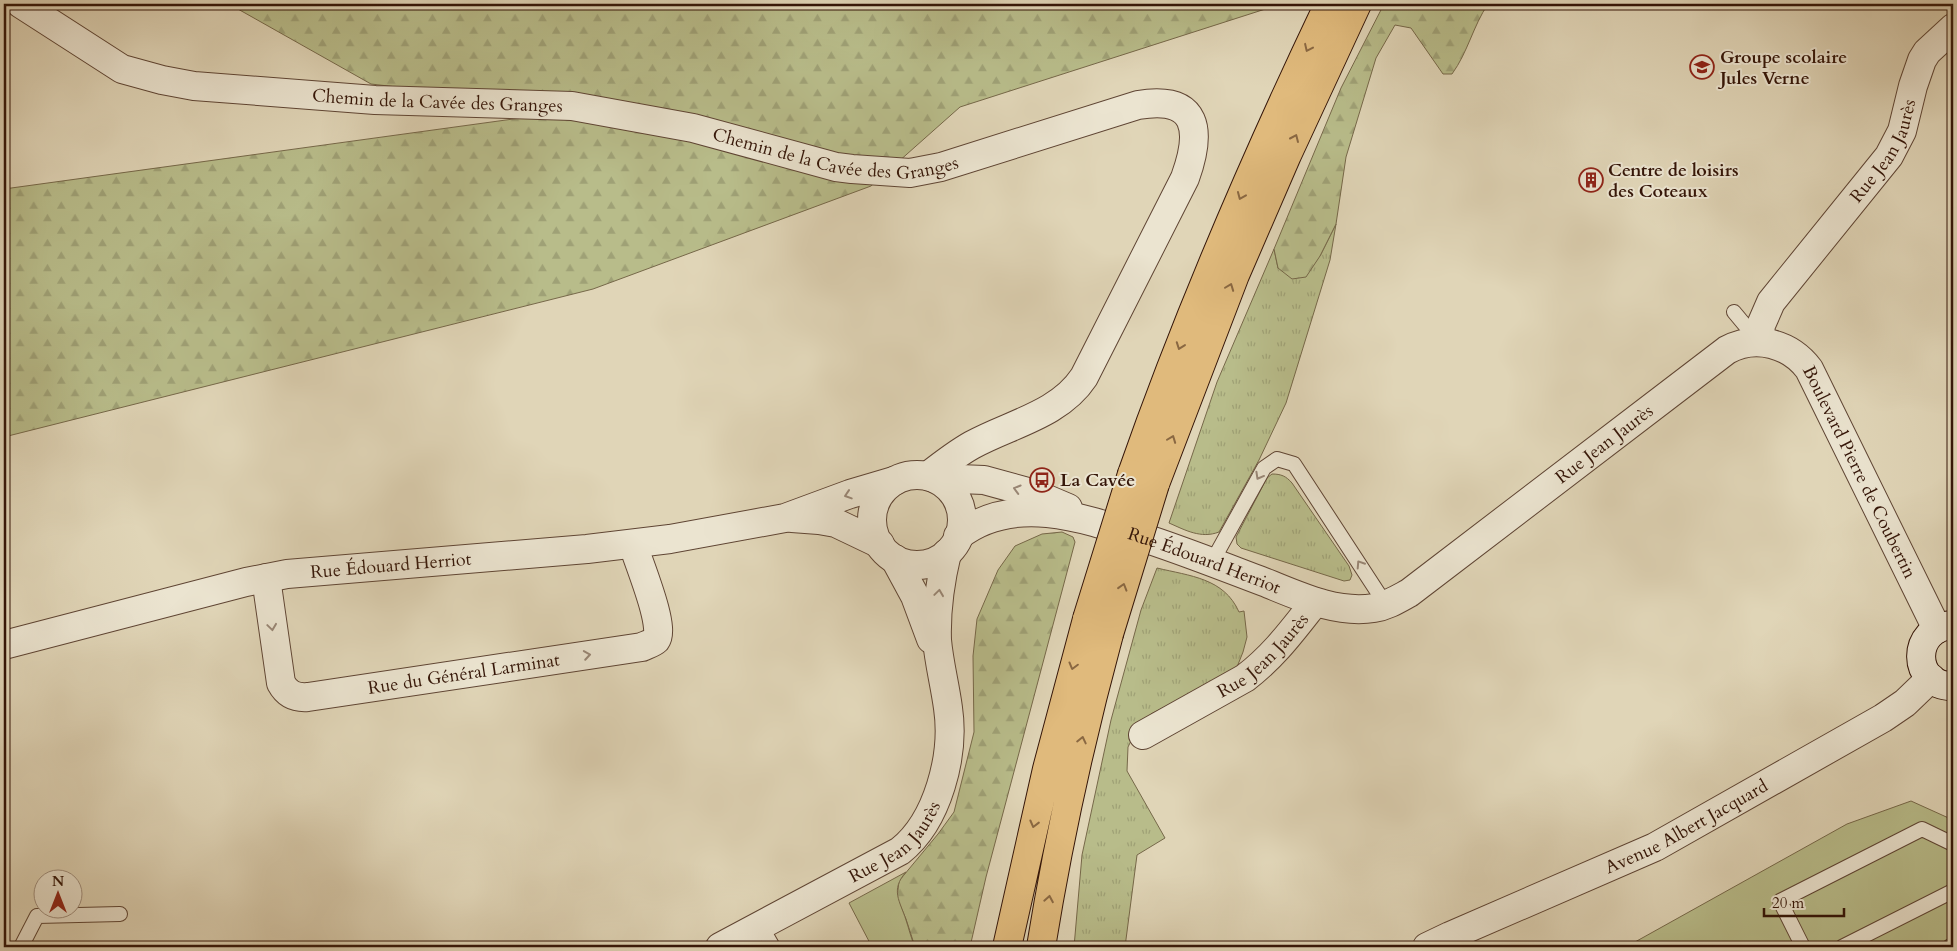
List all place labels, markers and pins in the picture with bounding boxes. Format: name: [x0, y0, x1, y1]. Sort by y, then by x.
place label: Groupe scolaire Jules Verne: [1717, 45, 1847, 91]
school or university icon: Groupe scolaire Jules Verne: [1689, 54, 1715, 80]
place label: Centre de loisirs des Coteaux: [1608, 158, 1739, 204]
building icon: Centre de loisirs des Coteaux: [1578, 167, 1604, 193]
bus stop icon: La Cavée: [1029, 467, 1055, 493]
place label: La Cavée: [1060, 468, 1135, 493]

